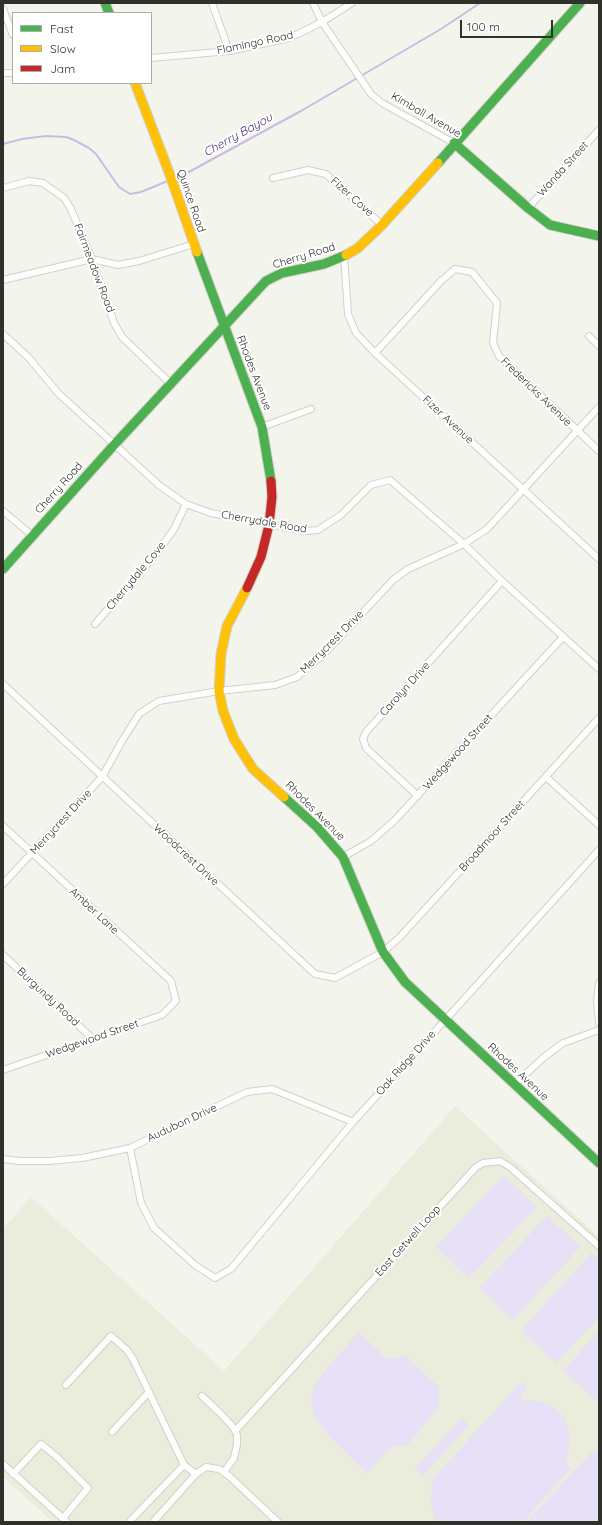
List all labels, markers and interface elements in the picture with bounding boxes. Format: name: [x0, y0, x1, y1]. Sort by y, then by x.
legend: [12, 12, 152, 84]
scale bar: [462, 12, 555, 38]
text: 100 m: [467, 19, 500, 34]
text: Fast: [50, 21, 74, 36]
street label: Flamingo Road: [216, 28, 294, 58]
text: Slow: [50, 41, 76, 56]
text: Jam: [50, 61, 75, 76]
street label: Kimball Avenue: [389, 90, 463, 140]
water label: Cherry Bayou: [201, 110, 275, 160]
street label: Wanda Street: [535, 139, 591, 199]
street label: Quince Road: [174, 168, 208, 234]
street label: Fizer Cove: [328, 174, 376, 220]
street label: Fairmeadow Road: [71, 222, 117, 314]
street label: Cherry Road: [271, 240, 337, 272]
street label: Rhodes Avenue: [234, 334, 274, 412]
street label: Fredericks Avenue: [498, 355, 574, 429]
street label: Fizer Avenue: [420, 393, 476, 447]
street label: Cherry Road: [32, 460, 86, 516]
street label: Cherrydale Road: [220, 508, 308, 536]
street label: Cherrydale Cove: [104, 539, 168, 613]
street label: Merrycrest Drive: [298, 608, 366, 676]
street label: Carolyn Drive: [377, 659, 433, 719]
street label: Wedgewood Street: [420, 711, 496, 793]
street label: Rhodes Avenue: [282, 778, 348, 844]
street label: Merrycrest Drive: [27, 787, 95, 857]
street label: Broadmoor Street: [456, 797, 528, 875]
street label: Woodcrest Drive: [151, 821, 221, 889]
street label: Amber Lane: [67, 885, 121, 937]
street label: Burgundy Road: [14, 965, 82, 1029]
street label: Wedgewood Street: [44, 1017, 140, 1061]
street label: Oak Ridge Drive: [373, 1028, 439, 1098]
street label: Rhodes Avenue: [485, 1040, 551, 1104]
street label: Audubon Drive: [145, 1101, 219, 1145]
street label: East Getwell Loop: [373, 1203, 443, 1279]

